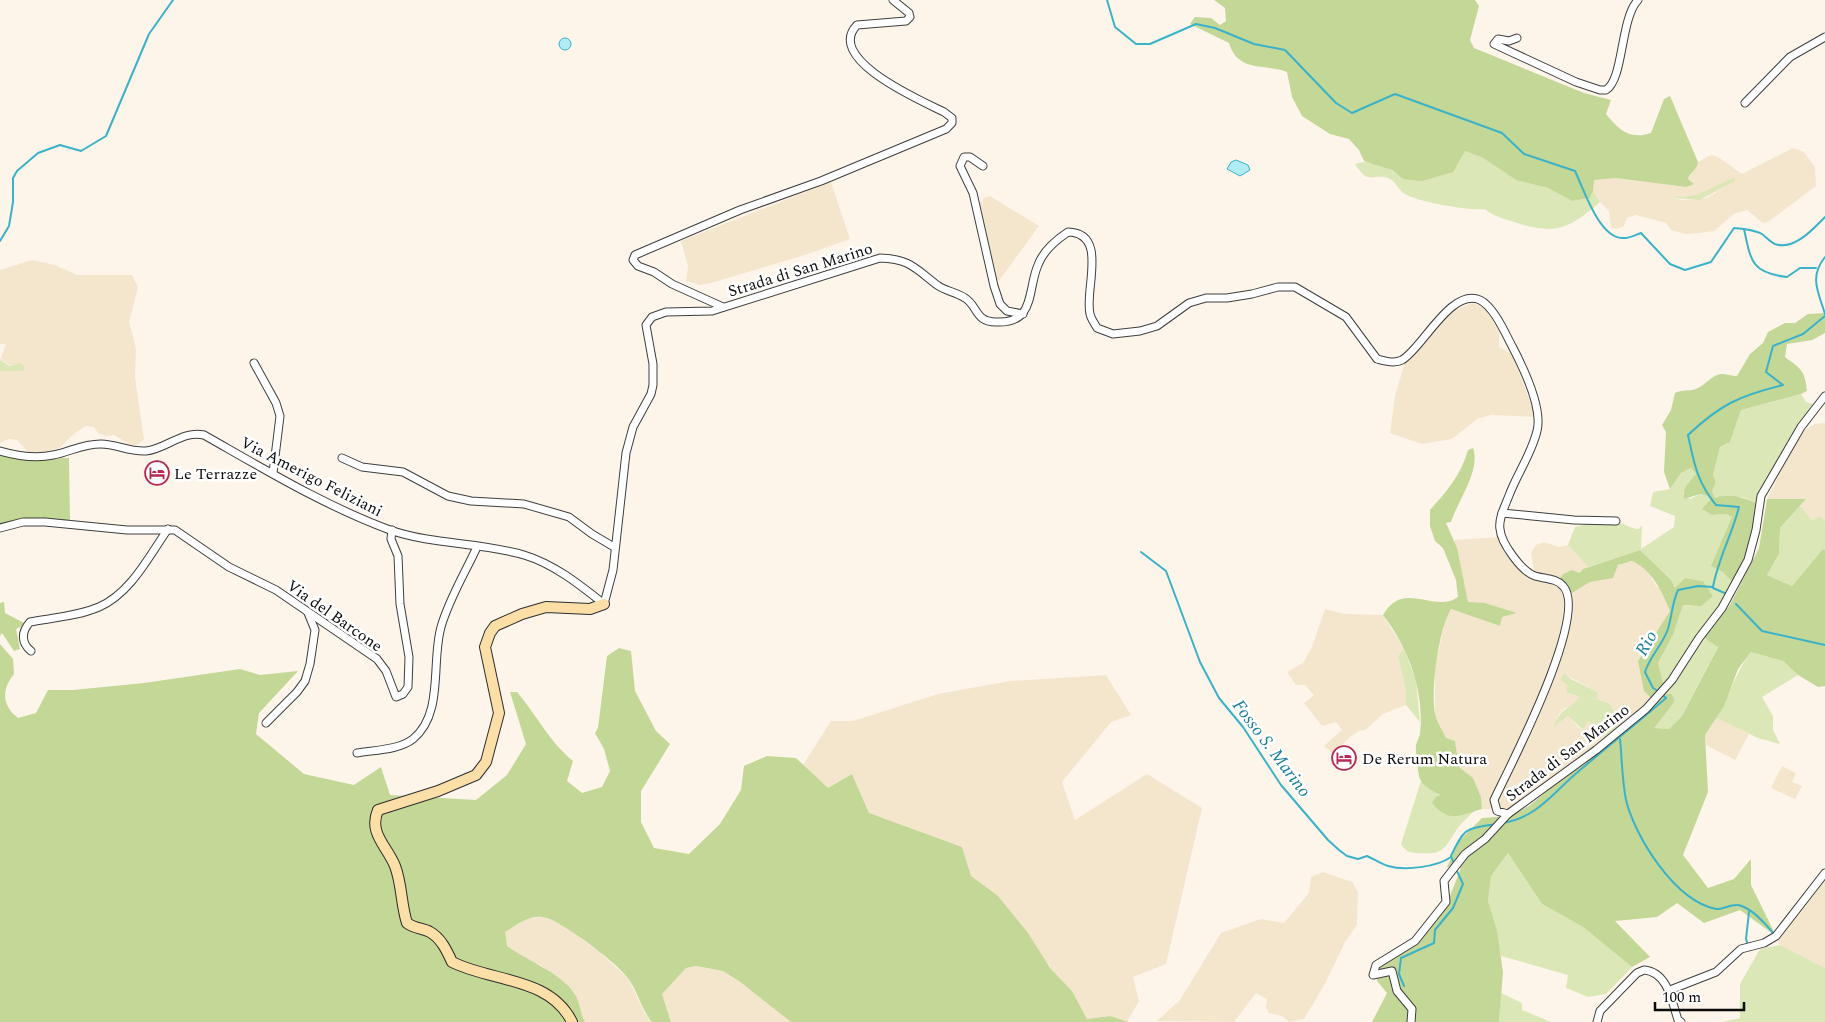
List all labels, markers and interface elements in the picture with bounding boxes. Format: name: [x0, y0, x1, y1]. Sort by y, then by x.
street label: Strada di San Marino: [725, 237, 876, 303]
street label: Via Amerigo Feliziani: [236, 431, 387, 523]
hotel icon: Le Terrazze: [144, 460, 170, 486]
place label: Le Terrazze: [174, 462, 257, 486]
street label: Via del Barcone: [282, 574, 387, 658]
water label: Rio: [1628, 626, 1664, 661]
water label: Fosso S. Marino: [1226, 693, 1318, 803]
street label: Strada di San Marino: [1500, 698, 1635, 808]
hotel icon: De Rerum Natura: [1331, 745, 1357, 771]
place label: De Rerum Natura: [1362, 747, 1487, 771]
scale bar: [1655, 980, 1744, 1012]
text: 100 m: [1662, 986, 1701, 1009]

